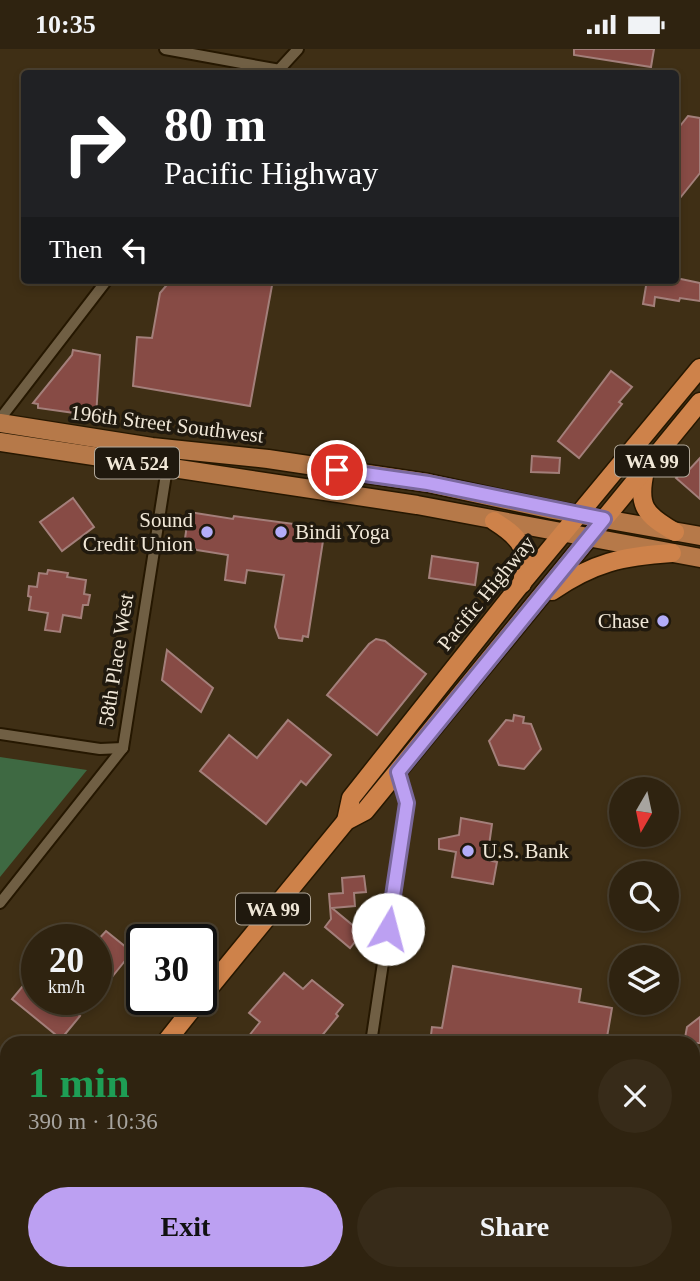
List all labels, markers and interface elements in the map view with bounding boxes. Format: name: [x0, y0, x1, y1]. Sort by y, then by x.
text: 10:35: [35, 10, 96, 39]
text: 80 m: [164, 97, 266, 152]
icon: right: [49, 98, 140, 189]
text: Pacific Highway: [164, 155, 378, 191]
icon: left: [116, 231, 154, 269]
text: Then: [49, 235, 102, 264]
street label: 196th Street Southwest: [69, 400, 265, 448]
pin: [307, 440, 367, 500]
road number: WA 99: [615, 445, 689, 477]
road number: WA 524: [95, 447, 179, 479]
icon: arrive: [318, 451, 356, 489]
place label: Sound Credit Union: [83, 508, 193, 556]
place label: Bindi Yoga: [295, 520, 390, 544]
marker: Sound Credit Union: [199, 524, 215, 540]
marker: Bindi Yoga: [273, 524, 289, 540]
street label: Pacific Highway: [432, 530, 540, 655]
street label: 58th Place West: [94, 592, 138, 728]
place label: Chase: [598, 609, 649, 633]
marker: Chase: [655, 613, 671, 629]
north arrow: [609, 777, 679, 847]
map controls: [609, 777, 679, 1015]
place label: U.S. Bank: [482, 839, 569, 863]
marker: U.S. Bank: [460, 843, 476, 859]
button: search: [609, 861, 679, 931]
position arrow: [351, 892, 425, 966]
road number: WA 99: [236, 894, 310, 925]
speed limit sign: 30: [126, 924, 217, 1015]
text: 20: [49, 941, 84, 980]
button: layers: [609, 945, 679, 1015]
text: km/h: [48, 977, 85, 997]
button: close: [598, 1059, 672, 1133]
text: 1 min: [28, 1060, 130, 1106]
text: 390 m · 10:36: [28, 1109, 158, 1134]
button: Exit: [28, 1187, 343, 1267]
button: Share: [357, 1187, 672, 1267]

